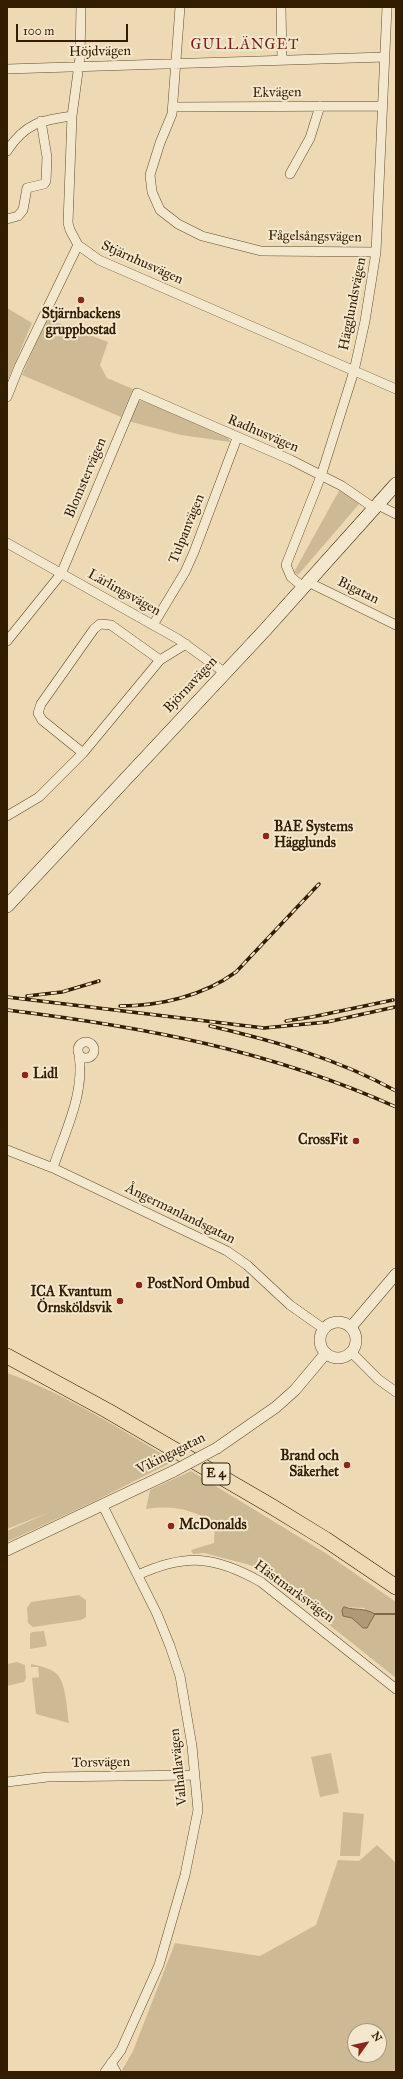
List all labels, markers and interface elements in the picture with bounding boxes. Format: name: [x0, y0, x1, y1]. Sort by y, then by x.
scale bar: [18, 16, 130, 42]
text: 100 m: [23, 24, 54, 38]
district label: GULLÄNGET: [190, 36, 300, 54]
street label: Höjdvägen: [69, 43, 131, 61]
street label: Ekvägen: [252, 84, 302, 102]
street label: Fågelsångsvägen: [268, 228, 362, 246]
street label: Stjärnhusvägen: [98, 237, 186, 289]
street label: Hägglundsvägen: [336, 256, 370, 352]
marker: Stjärnbackens gruppbostad: [76, 295, 86, 305]
place label: Stjärnbackens gruppbostad: [42, 307, 120, 340]
street label: Radhusvägen: [225, 411, 301, 457]
street label: Blomstervägen: [62, 435, 110, 521]
street label: Tulpanvägen: [165, 492, 209, 566]
street label: Lärlingsvägen: [85, 566, 163, 620]
street label: Bigatan: [335, 574, 381, 608]
street label: Björnavägen: [161, 653, 221, 717]
place label: BAE Systems Hägglunds: [274, 820, 353, 852]
marker: BAE Systems Hägglunds: [261, 831, 271, 841]
place label: Lidl: [33, 1067, 58, 1083]
marker: Lidl: [20, 1070, 30, 1080]
place label: CrossFit: [298, 1133, 348, 1149]
marker: CrossFit: [351, 1136, 361, 1146]
street label: Ångermanlandsgatan: [122, 1180, 238, 1248]
place label: PostNord Ombud: [147, 1277, 249, 1293]
marker: PostNord Ombud: [134, 1280, 144, 1290]
place label: ICA Kvantum Örnsköldsvik: [30, 1285, 112, 1318]
marker: ICA Kvantum Örnsköldsvik: [115, 1296, 125, 1306]
street label: Vikingagatan: [134, 1430, 208, 1478]
place label: Brand och Säkerhet: [280, 1449, 339, 1482]
marker: Brand och Säkerhet: [342, 1460, 352, 1470]
road number: E 4: [202, 1463, 230, 1485]
place label: McDonalds: [179, 1518, 247, 1534]
marker: McDonalds: [166, 1521, 176, 1531]
street label: Hästmarksvägen: [251, 1557, 337, 1627]
street label: Valhallavägen: [167, 1727, 191, 1807]
street label: Torsvägen: [72, 1754, 130, 1772]
north arrow: [347, 2023, 387, 2063]
text: N: [369, 2029, 385, 2044]

